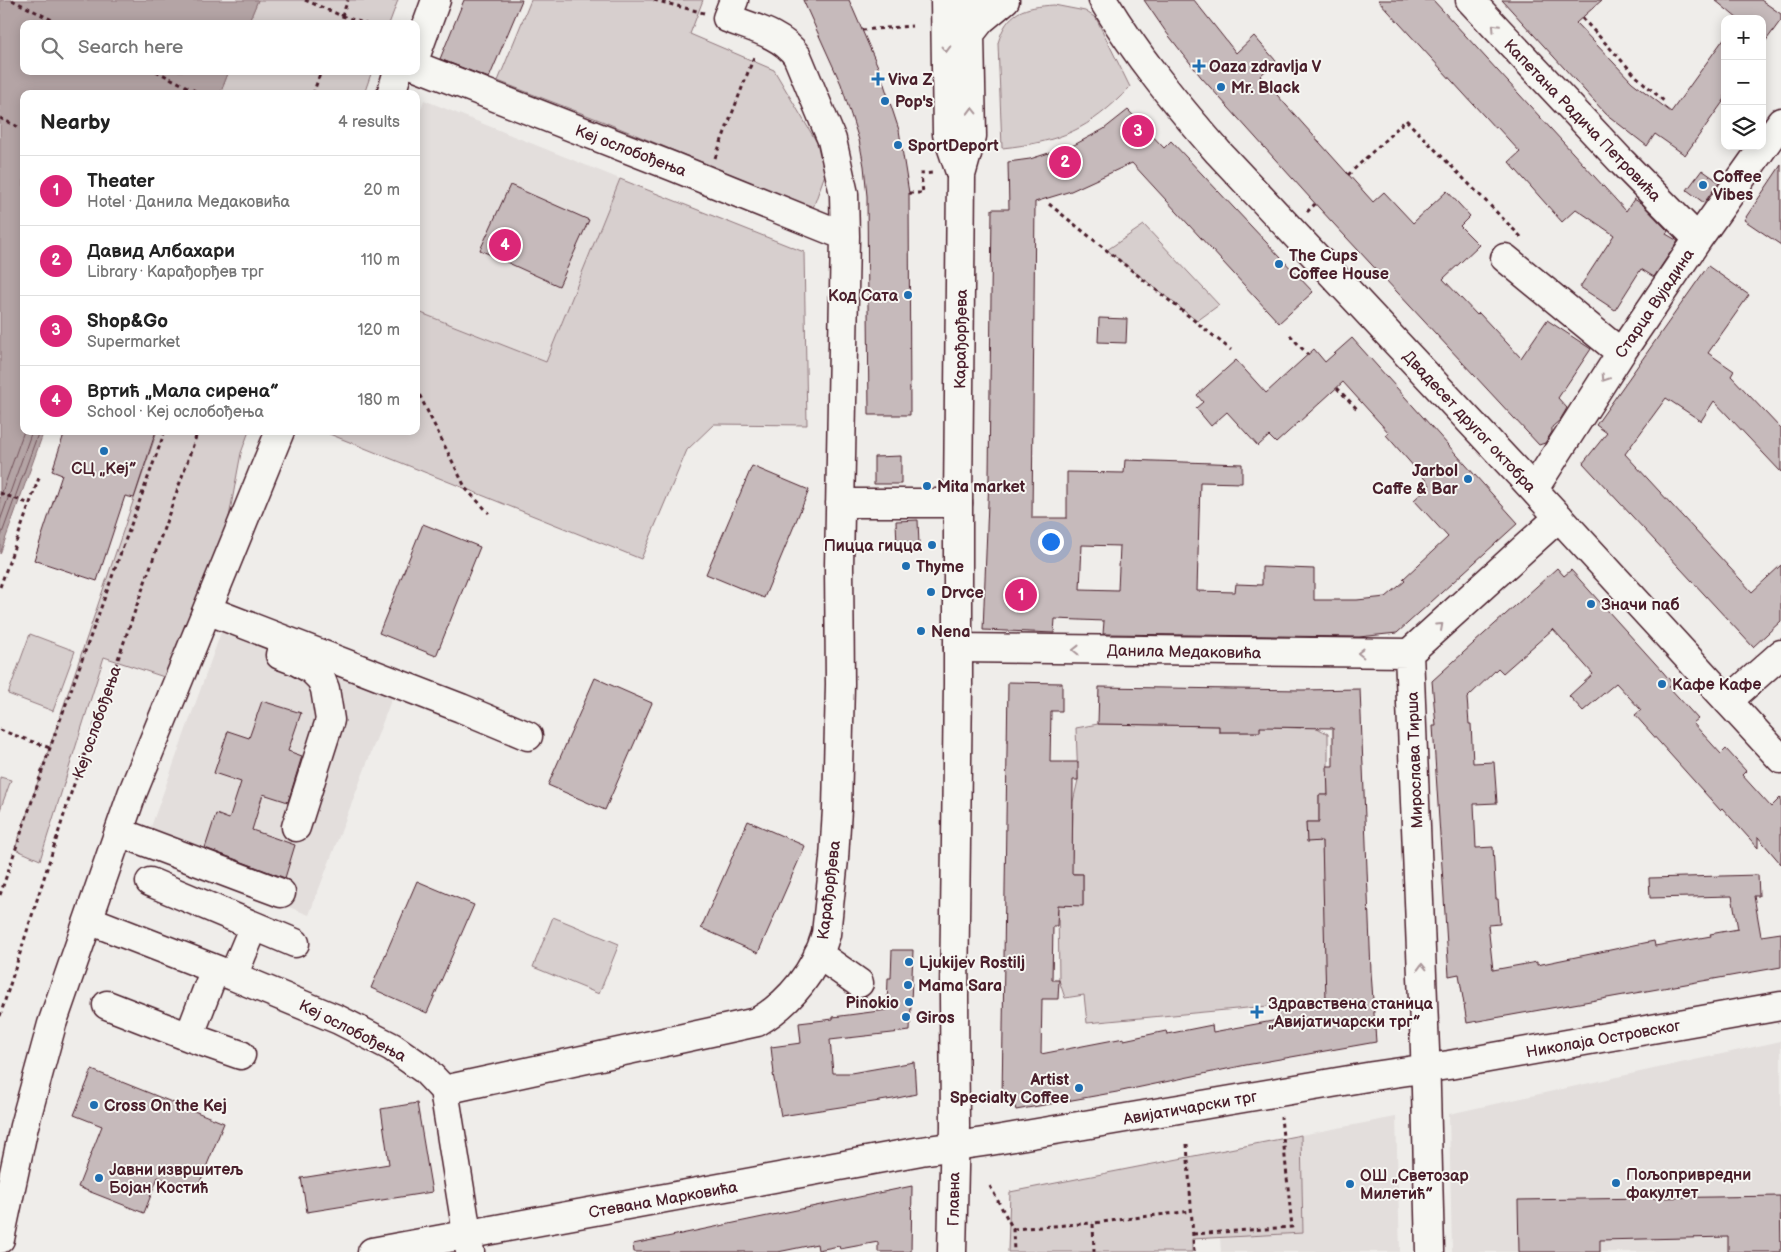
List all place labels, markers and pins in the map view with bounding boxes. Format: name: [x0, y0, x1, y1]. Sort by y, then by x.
place label: Oaza zdravlja V: [1209, 58, 1322, 77]
marker: Oaza zdravlja V: [1193, 60, 1205, 72]
place label: Viva Z: [888, 71, 932, 90]
marker: Viva Z: [872, 73, 884, 85]
place label: Mr. Black: [1231, 79, 1300, 98]
marker: Mr. Black: [1215, 81, 1227, 93]
place label: Pop's: [895, 93, 933, 112]
marker: Pop's: [879, 95, 891, 107]
pin: 3: [1122, 112, 1154, 150]
place label: SportDeport: [908, 137, 999, 156]
marker: SportDeport: [892, 139, 904, 151]
pin: 2: [1049, 143, 1081, 181]
place label: Coffee Vibes: [1713, 168, 1762, 205]
marker: Coffee Vibes: [1697, 179, 1709, 191]
pin: 4: [489, 226, 521, 264]
place label: The Cups Coffee House: [1289, 247, 1389, 284]
marker: The Cups Coffee House: [1273, 258, 1285, 270]
place label: Код Сата: [828, 287, 899, 306]
marker: Код Сата: [902, 289, 914, 301]
marker: СЦ „Кеј”: [98, 445, 110, 457]
place label: СЦ „Кеј”: [71, 460, 137, 479]
place label: Jarbol Caffe & Bar: [1372, 462, 1459, 499]
marker: Jarbol Caffe & Bar: [1462, 473, 1474, 485]
place label: Mita market: [937, 478, 1026, 497]
marker: Mita market: [921, 480, 933, 492]
place label: Пицца гицца: [824, 537, 923, 556]
marker: Пицца гицца: [926, 539, 938, 551]
place label: Thyme: [916, 558, 964, 577]
marker: Thyme: [900, 560, 912, 572]
pin: 1: [1005, 576, 1037, 614]
place label: Drvce: [941, 584, 984, 603]
marker: Drvce: [925, 586, 937, 598]
place label: Значи паб: [1601, 596, 1680, 615]
marker: Значи паб: [1585, 598, 1597, 610]
place label: Nena: [931, 623, 970, 642]
marker: Nena: [915, 625, 927, 637]
place label: Кафе Кафе: [1672, 676, 1761, 695]
marker: Кафе Кафе: [1656, 678, 1668, 690]
place label: Ljukijev Rostilj: [919, 954, 1025, 973]
marker: Ljukijev Rostilj: [903, 956, 915, 968]
place label: Mama Sara: [918, 977, 1002, 996]
marker: Mama Sara: [902, 979, 914, 991]
place label: Pinokio: [846, 994, 899, 1013]
place label: Здравствена станица „Авијатичарски трг”: [1268, 995, 1434, 1032]
marker: Pinokio: [903, 996, 915, 1008]
marker: Здравствена станица „Авијатичарски трг”: [1250, 1005, 1264, 1019]
place label: Giros: [916, 1009, 955, 1028]
marker: Giros: [900, 1011, 912, 1023]
place label: Artist Specialty Coffee: [950, 1071, 1070, 1108]
marker: Artist Specialty Coffee: [1073, 1082, 1085, 1094]
place label: Cross On the Kej: [104, 1097, 227, 1116]
marker: Cross On the Kej: [88, 1099, 100, 1111]
place label: Јавни извршитељ Бојан Костић: [109, 1161, 243, 1198]
place label: Пољопривредни факултет: [1626, 1166, 1751, 1203]
place label: ОШ „Светозар Милетић”: [1360, 1167, 1469, 1204]
marker: Јавни извршитељ Бојан Костић: [93, 1172, 105, 1184]
marker: Пољопривредни факултет: [1610, 1177, 1622, 1189]
marker: ОШ „Светозар Милетић”: [1344, 1178, 1356, 1190]

